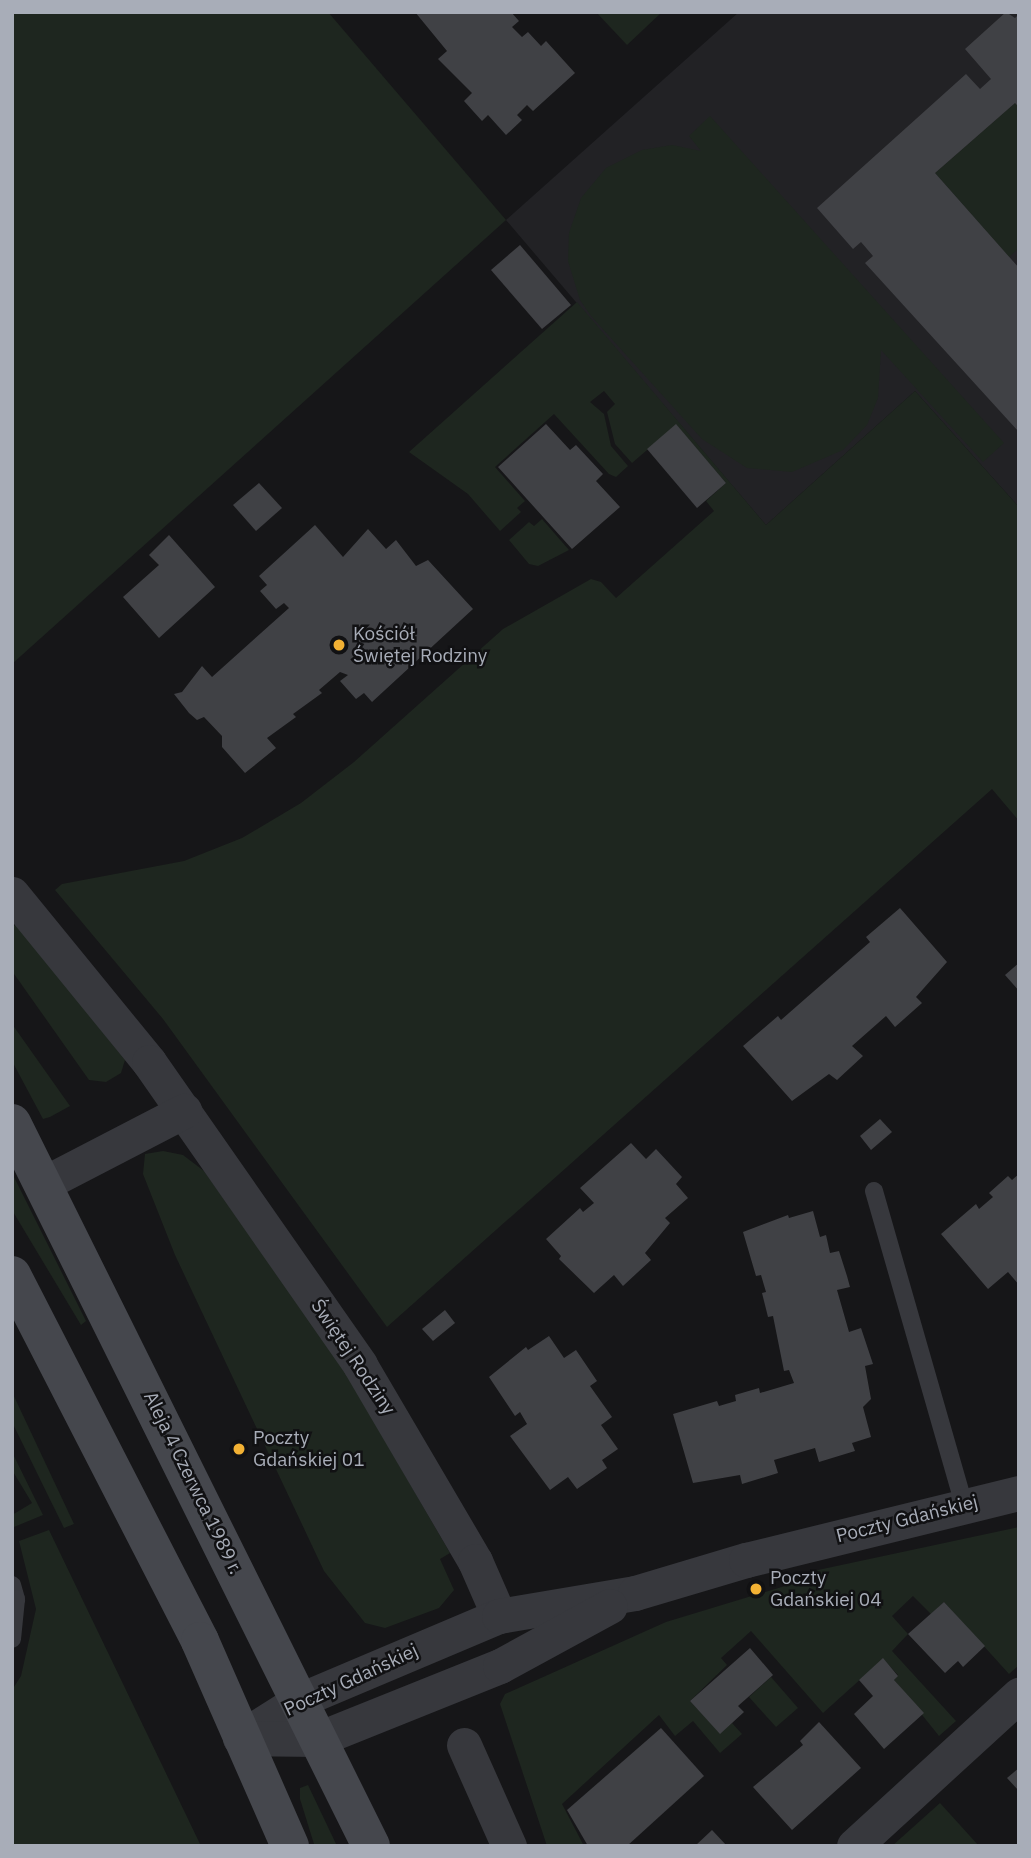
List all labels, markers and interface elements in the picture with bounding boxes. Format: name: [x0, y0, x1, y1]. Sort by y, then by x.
place label: Kościół Świętej Rodziny: [353, 623, 487, 667]
marker: Kościół Świętej Rodziny: [331, 637, 347, 653]
street label: Świętej Rodziny: [306, 1295, 400, 1419]
street label: Aleja 4 Czerwca 1989 r.: [139, 1388, 247, 1578]
place label: Poczty Gdańskiej 01: [253, 1427, 365, 1471]
marker: Poczty Gdańskiej 01: [231, 1441, 247, 1457]
street label: Poczty Gdańskiej: [834, 1490, 980, 1548]
place label: Poczty Gdańskiej 04: [770, 1567, 882, 1611]
marker: Poczty Gdańskiej 04: [748, 1581, 764, 1597]
street label: Poczty Gdańskiej: [280, 1639, 422, 1721]

